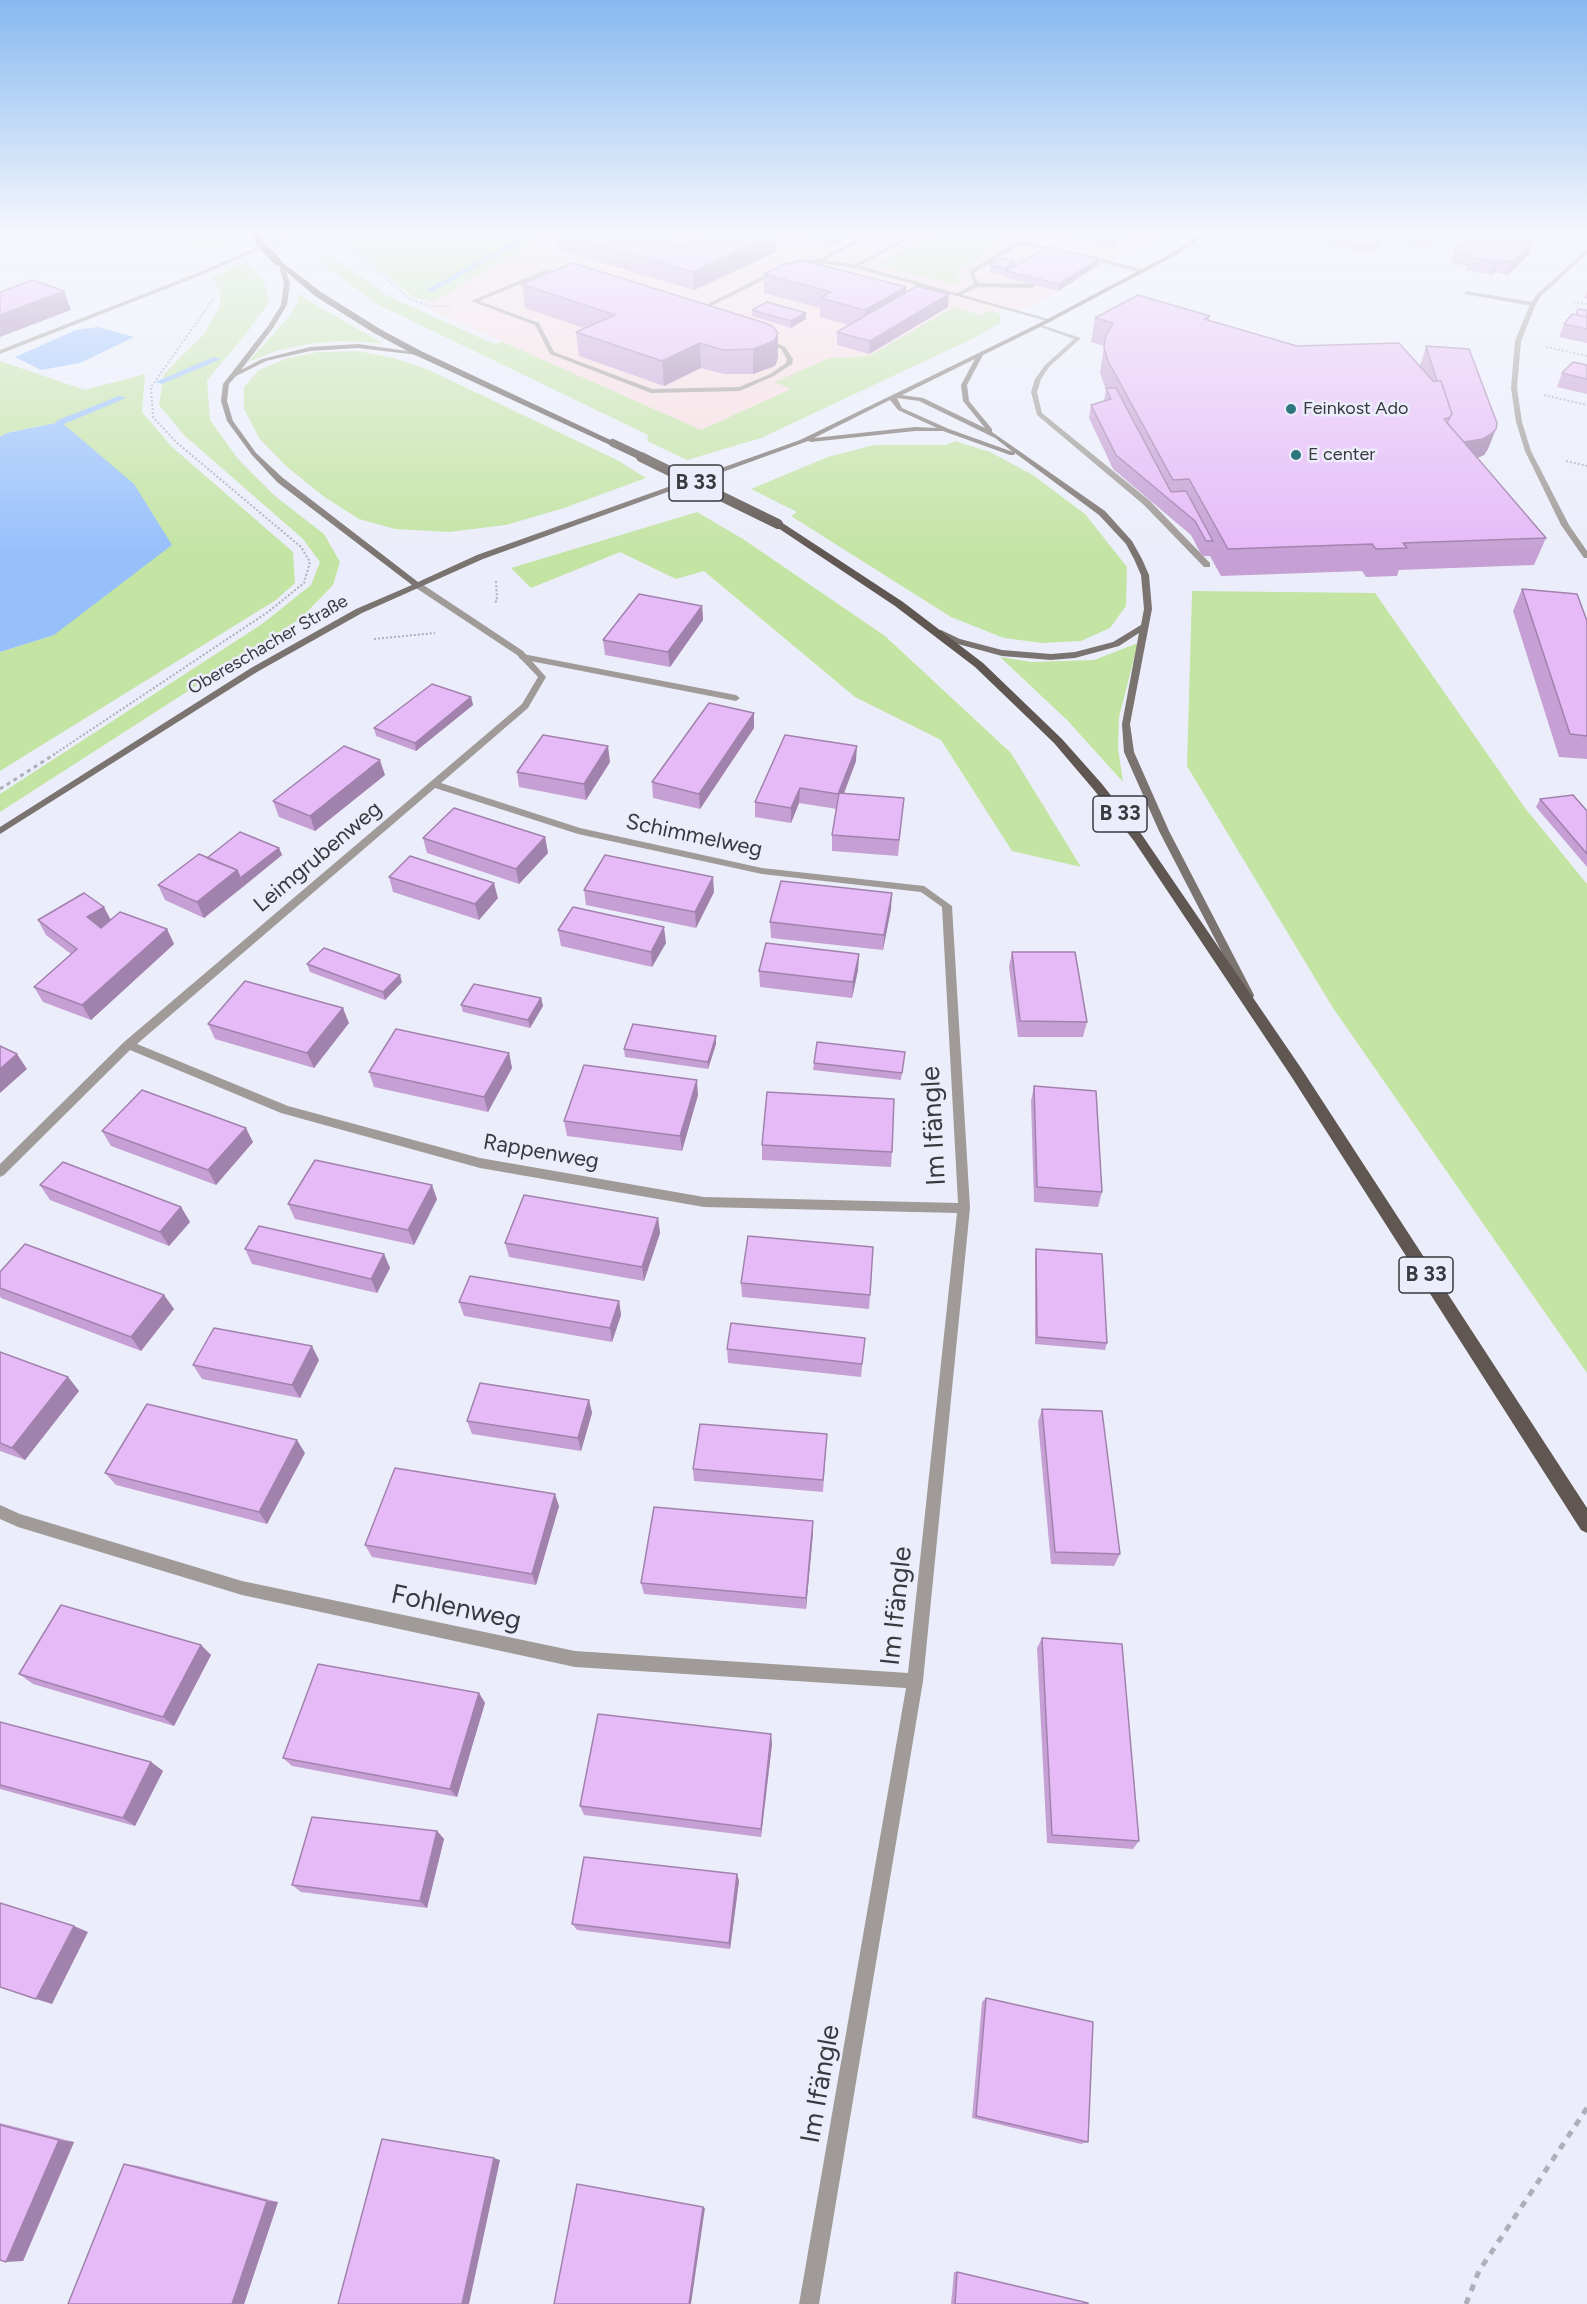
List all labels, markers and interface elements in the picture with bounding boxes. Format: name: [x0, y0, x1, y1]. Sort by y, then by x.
place label: Feinkost Ado: [1303, 398, 1408, 420]
marker: Feinkost Ado: [1284, 402, 1298, 416]
place label: E center: [1308, 444, 1375, 466]
marker: E center: [1289, 448, 1303, 462]
road number: B 33: [669, 465, 723, 501]
street label: Obereschacher Straße: [184, 590, 352, 700]
street label: Leimgrubenweg: [249, 796, 387, 918]
road number: B 33: [1093, 796, 1147, 832]
street label: Schimmelweg: [623, 809, 765, 863]
street label: Im Ifängle: [915, 1065, 953, 1187]
street label: Rappenweg: [481, 1129, 601, 1175]
road number: B 33: [1399, 1257, 1453, 1293]
street label: Im Ifängle: [875, 1545, 919, 1667]
street label: Fohlenweg: [388, 1578, 524, 1638]
street label: Im Ifängle: [795, 2022, 847, 2146]

